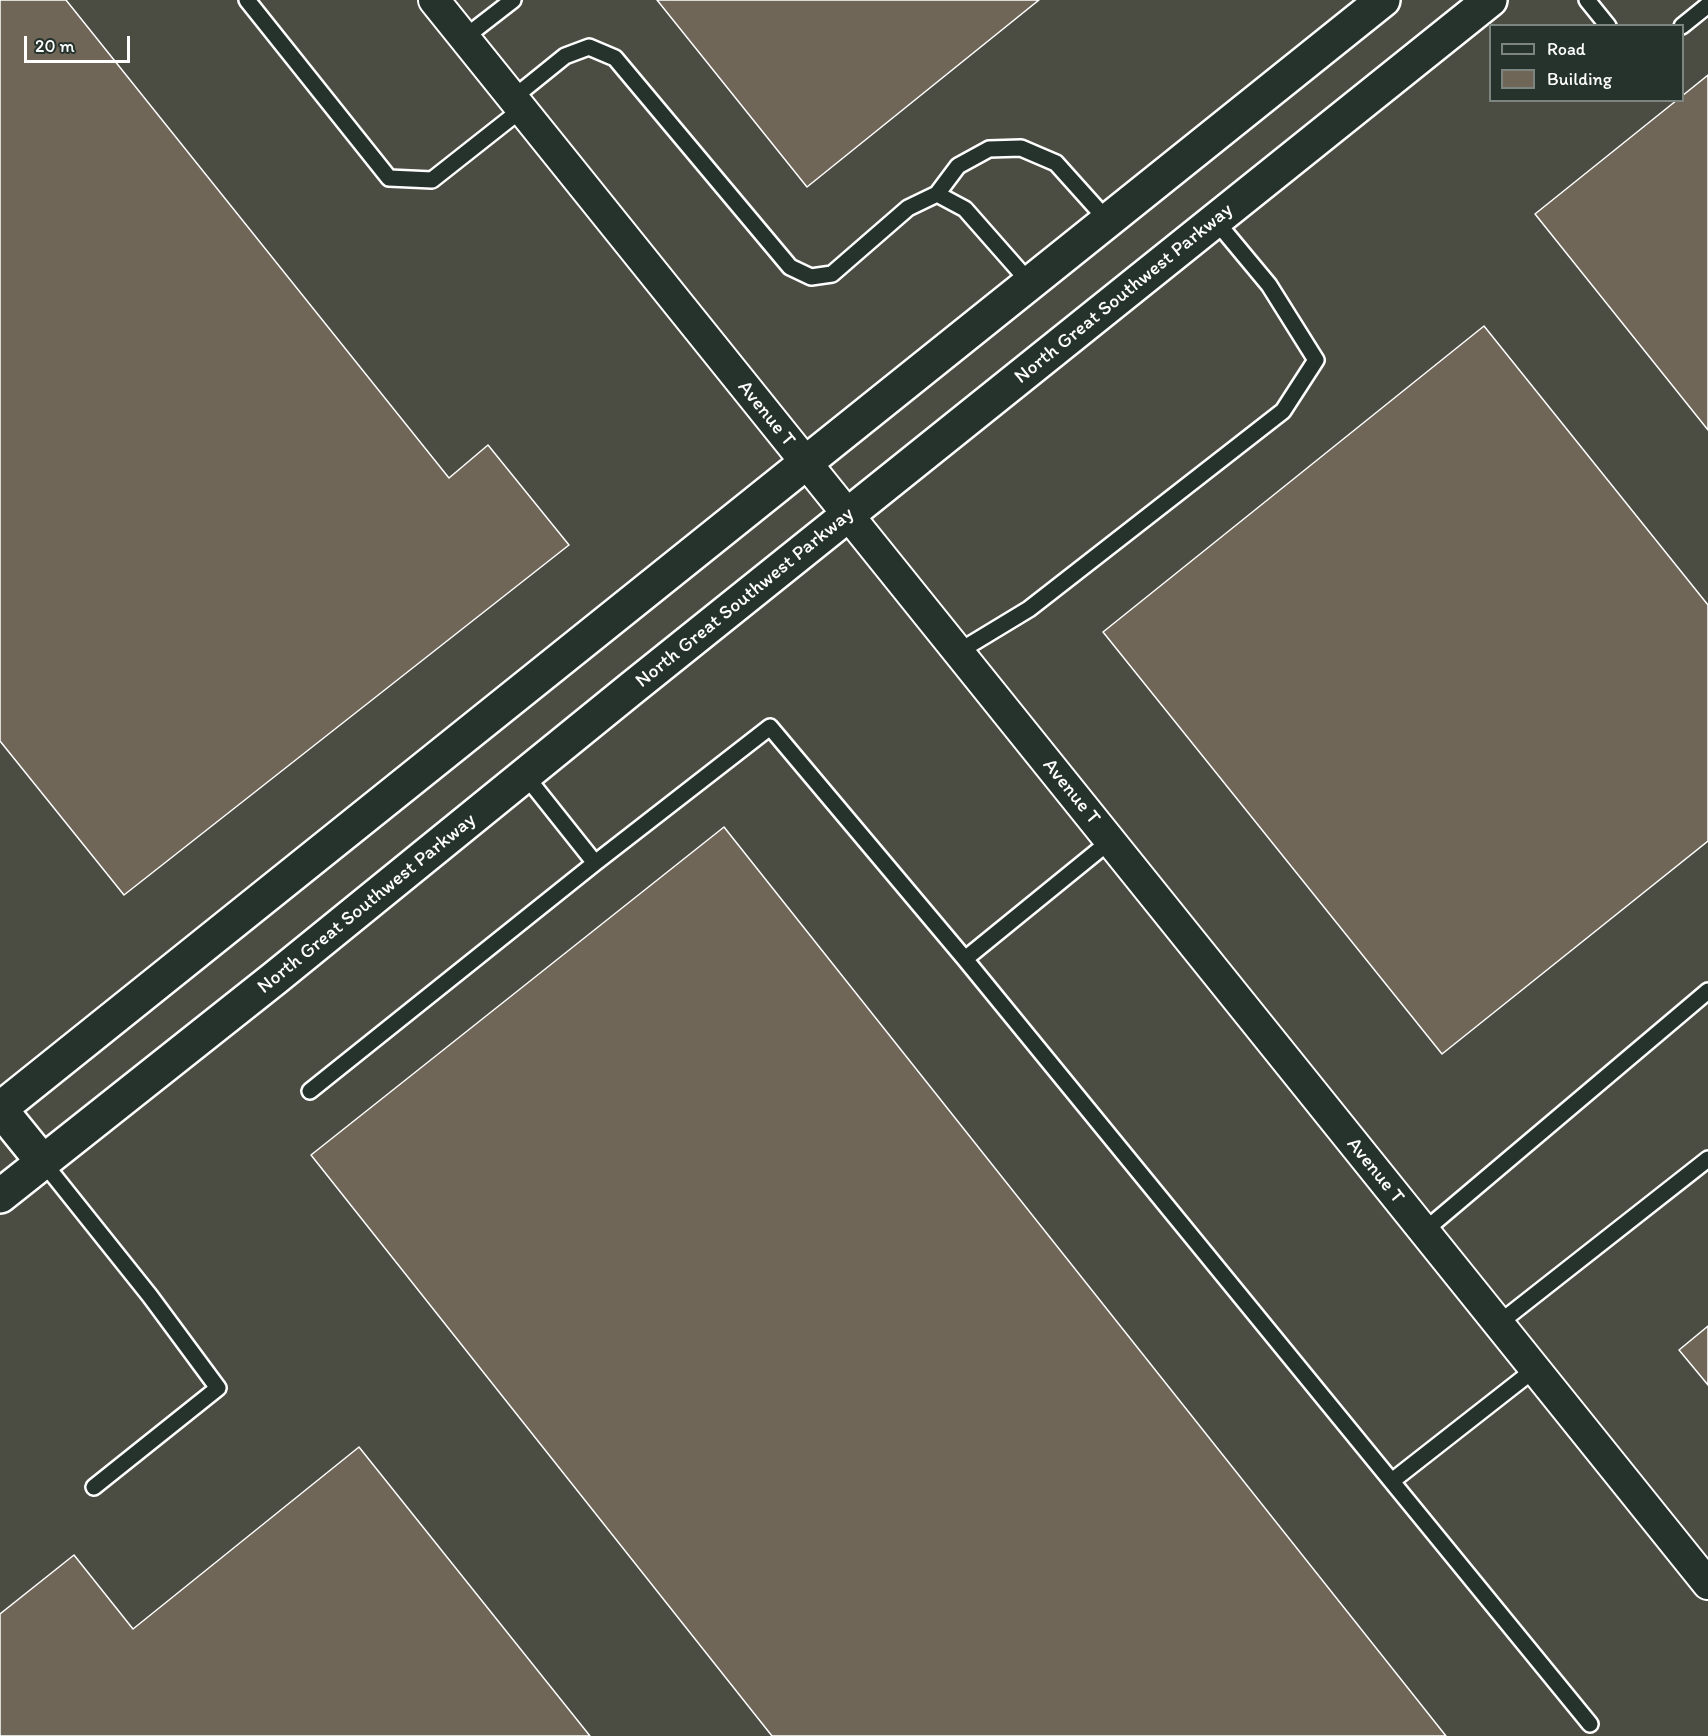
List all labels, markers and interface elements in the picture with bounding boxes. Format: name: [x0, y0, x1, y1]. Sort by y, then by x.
scale bar: [27, 24, 134, 62]
legend: [1489, 24, 1684, 102]
text: 20 m: [35, 35, 75, 57]
text: Road: [1547, 38, 1586, 60]
text: Building: [1547, 68, 1612, 90]
street label: North Great Southwest Parkway: [1010, 199, 1238, 389]
street label: Avenue T: [732, 376, 800, 452]
street label: North Great Southwest Parkway: [631, 503, 859, 693]
street label: Avenue T: [1037, 754, 1105, 830]
street label: North Great Southwest Parkway: [253, 809, 481, 999]
street label: Avenue T: [1341, 1133, 1409, 1209]

